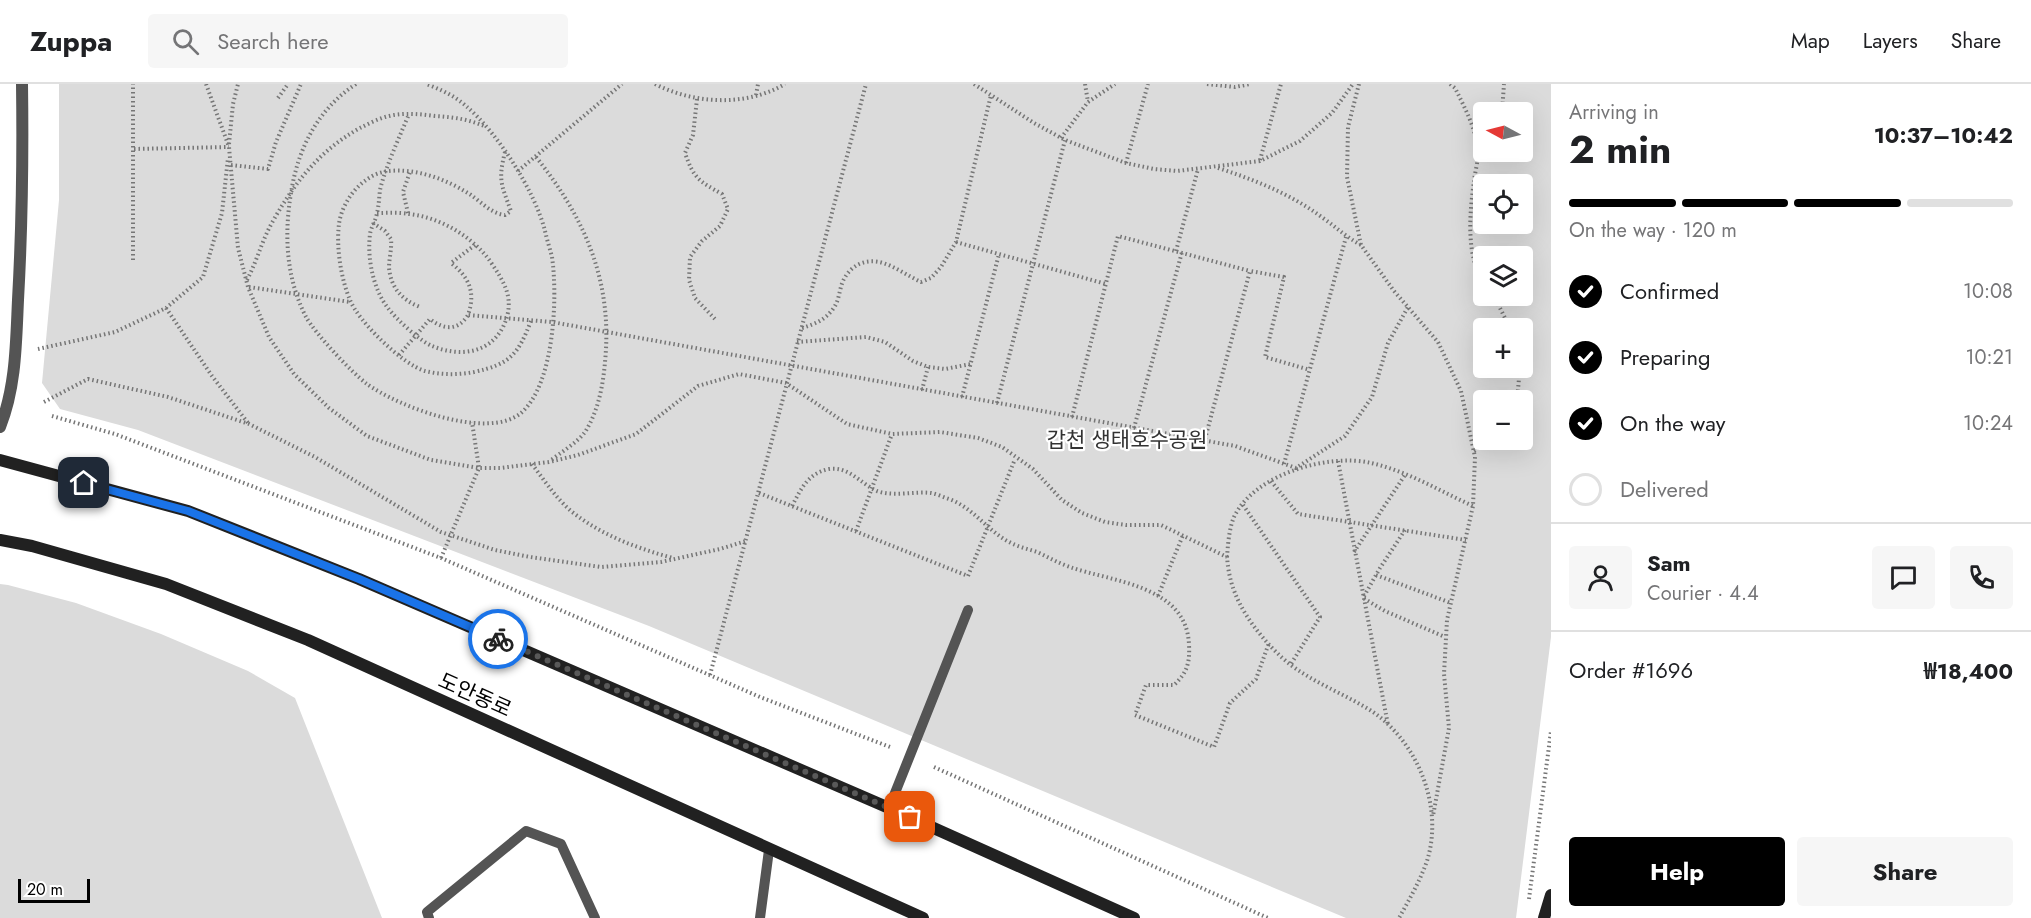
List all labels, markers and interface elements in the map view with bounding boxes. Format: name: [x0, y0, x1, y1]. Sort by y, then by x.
search box: [148, 14, 568, 68]
text: Zuppa: [30, 21, 112, 62]
icon: search: [169, 25, 202, 58]
text: Search here: [217, 25, 329, 57]
text: Map: [1791, 26, 1830, 56]
text: Layers: [1863, 26, 1918, 56]
text: Share: [1951, 26, 2001, 56]
text: Arriving in: [1569, 98, 1659, 127]
north arrow: [1473, 102, 1533, 162]
map controls: [1473, 102, 1533, 450]
text: 10:37–10:42: [1874, 119, 2013, 151]
text: 2 min: [1569, 121, 1671, 178]
button: locate: [1473, 174, 1533, 234]
text: On the way · 120 m: [1569, 216, 1737, 245]
button: layers: [1473, 246, 1533, 306]
icon: check: [1569, 275, 1602, 308]
text: Confirmed: [1620, 275, 1719, 307]
text: 10:08: [1963, 277, 2013, 306]
button: +: [1473, 318, 1533, 378]
icon: check: [1569, 341, 1602, 374]
text: Preparing: [1620, 341, 1711, 373]
text: 10:21: [1966, 343, 2013, 372]
button: −: [1473, 390, 1533, 450]
icon: check: [1569, 407, 1602, 440]
text: On the way: [1620, 407, 1725, 439]
text: 10:24: [1963, 409, 2013, 438]
park label: 갑천 생태호수공원: [1047, 425, 1207, 455]
pin: [58, 457, 109, 508]
icon: home: [67, 466, 100, 499]
text: Delivered: [1620, 473, 1709, 505]
button: person: [1569, 546, 1632, 609]
button: chat: [1872, 546, 1935, 609]
button: phone: [1950, 546, 2013, 609]
text: Sam: [1647, 547, 1691, 579]
text: Courier · 4.4: [1647, 579, 1759, 608]
courier: [468, 609, 528, 669]
icon: bike: [482, 623, 515, 656]
text: Order #1696: [1569, 654, 1693, 686]
text: ₩18,400: [1924, 655, 2013, 687]
street label: 도안동로: [434, 666, 516, 724]
pin: [884, 791, 935, 842]
icon: bag: [893, 800, 926, 833]
button: Help: [1569, 837, 1785, 906]
button: Share: [1797, 837, 2013, 906]
scale bar: [18, 876, 90, 904]
text: 20 m: [27, 878, 63, 901]

